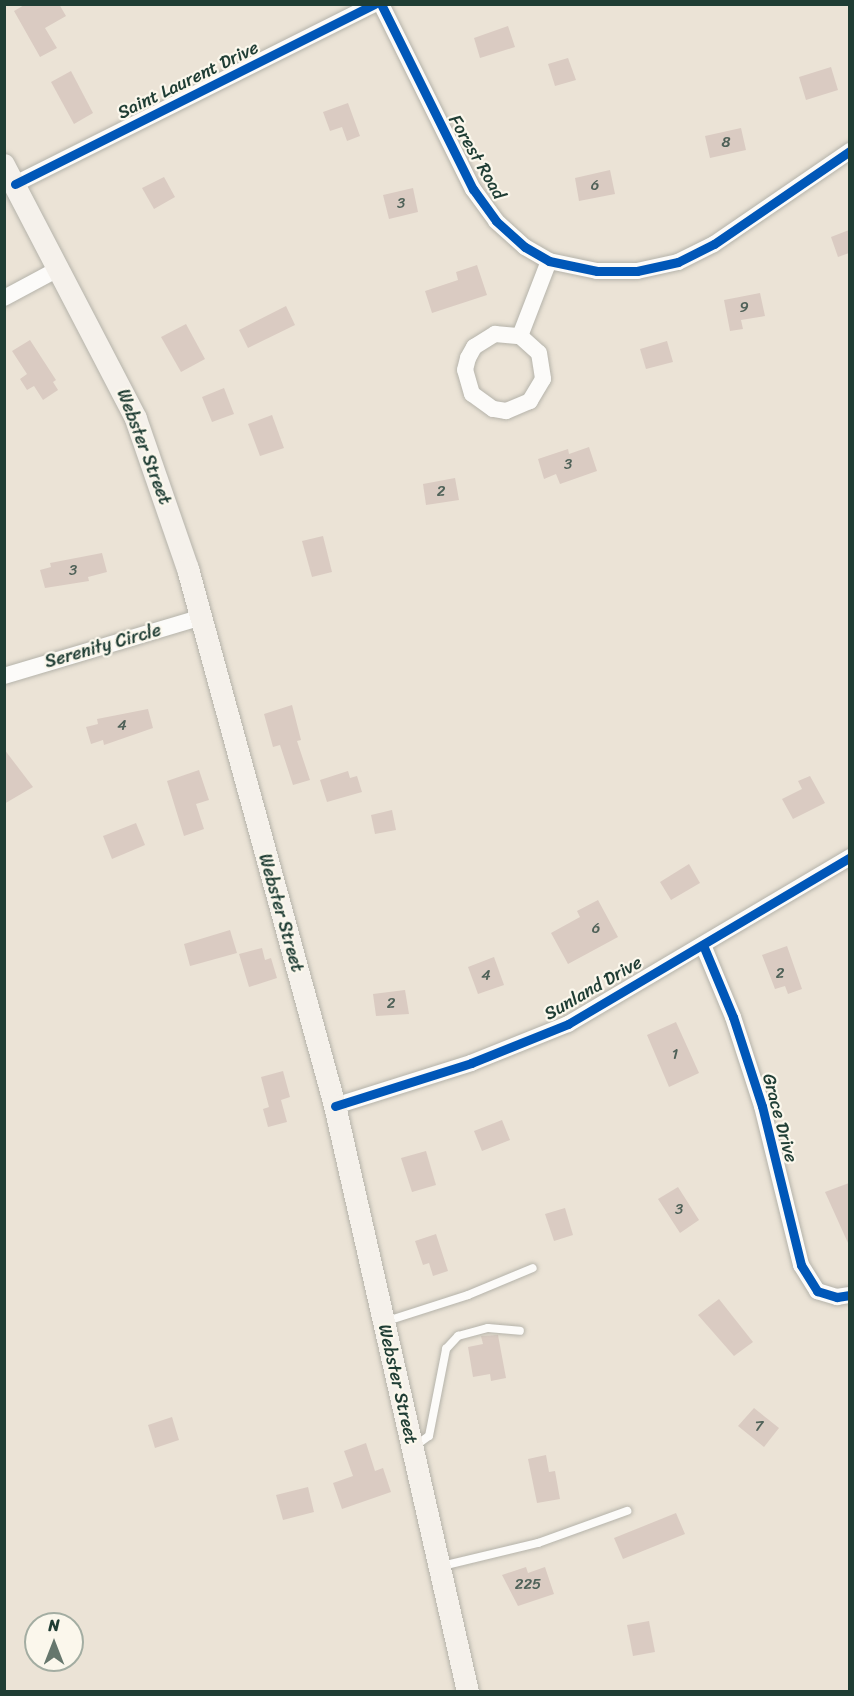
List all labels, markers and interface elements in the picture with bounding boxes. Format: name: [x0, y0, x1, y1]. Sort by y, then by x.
street label: Saint Laurent Drive: [115, 37, 261, 123]
street label: Forest Road: [444, 111, 510, 203]
house number: 8: [721, 134, 731, 152]
house number: 6: [591, 177, 599, 195]
house number: 3: [397, 195, 405, 213]
house number: 9: [739, 299, 749, 317]
street label: Webster Street: [112, 386, 176, 508]
house number: 3: [564, 456, 572, 474]
house number: 2: [437, 483, 445, 501]
house number: 3: [69, 562, 77, 580]
street label: Serenity Circle: [42, 619, 164, 673]
house number: 4: [117, 717, 127, 735]
street label: Webster Street: [254, 851, 308, 975]
house number: 6: [592, 920, 600, 938]
street label: Sunland Drive: [540, 951, 646, 1025]
house number: 2: [776, 965, 784, 983]
house number: 4: [481, 967, 491, 985]
house number: 2: [387, 995, 395, 1013]
house number: 1: [672, 1046, 678, 1064]
street label: Grace Drive: [758, 1071, 802, 1165]
house number: 3: [675, 1201, 683, 1219]
street label: Webster Street: [374, 1322, 422, 1446]
house number: 7: [755, 1418, 763, 1436]
house number: 225: [515, 1576, 541, 1594]
text: N: [48, 1611, 60, 1640]
north arrow: [24, 1612, 84, 1672]

